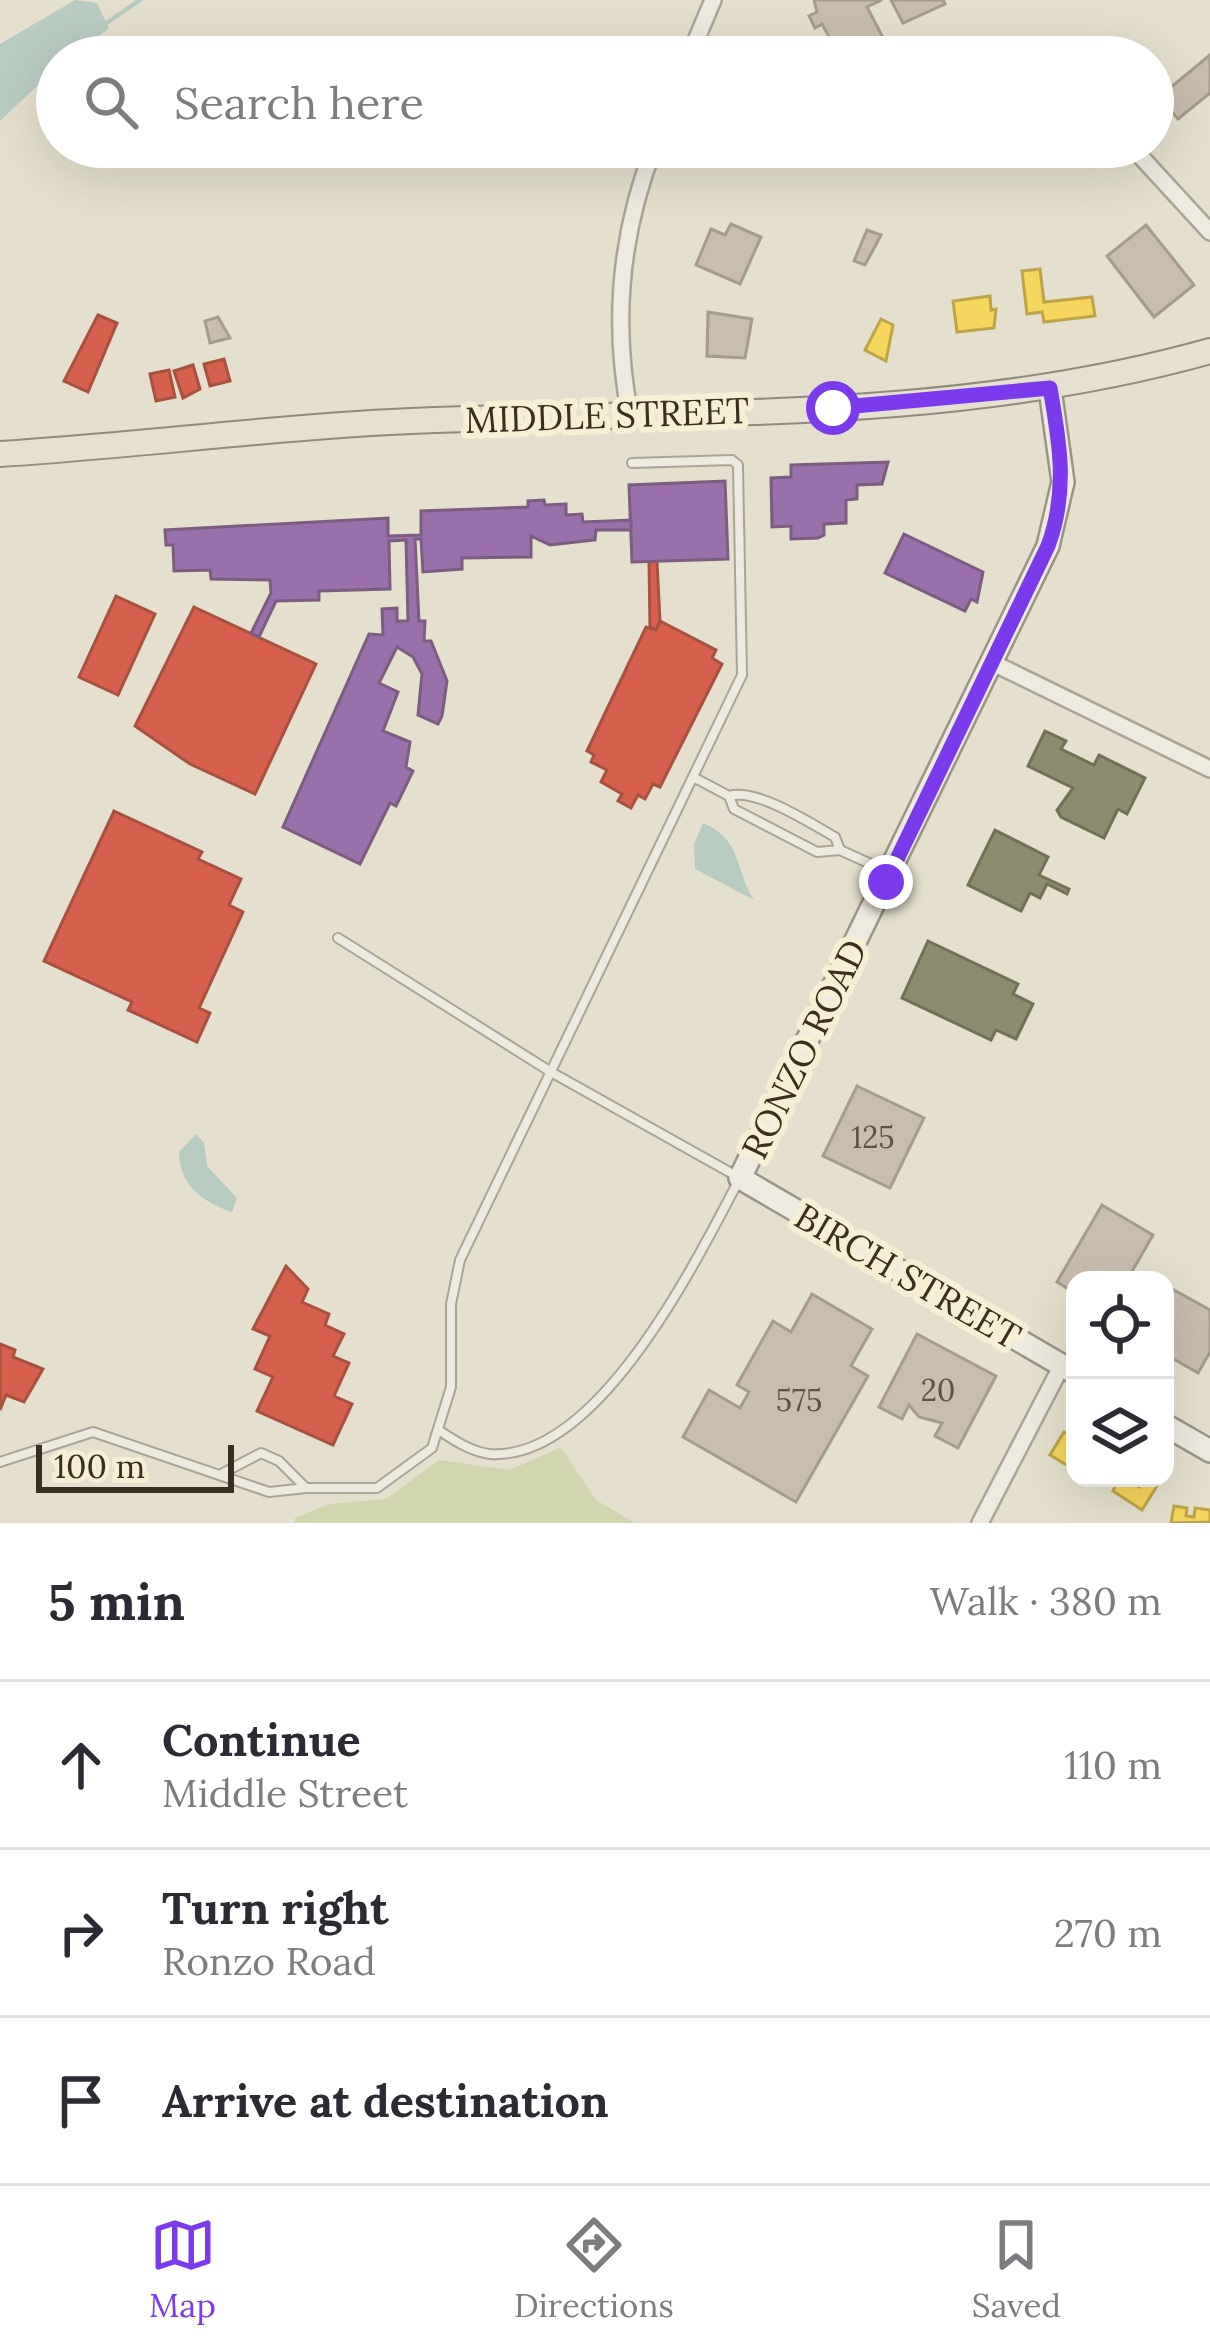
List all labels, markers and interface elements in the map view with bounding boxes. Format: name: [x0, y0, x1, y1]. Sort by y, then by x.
search box: [36, 36, 1174, 168]
icon: search: [78, 69, 144, 135]
text: Search here: [174, 74, 424, 131]
route start: [806, 381, 860, 435]
street label: MIDDLE STREET: [464, 387, 750, 443]
route end: [859, 855, 913, 909]
street label: RONZO ROAD: [731, 932, 877, 1166]
house number: 125: [851, 1118, 895, 1156]
street label: BIRCH STREET: [787, 1193, 1029, 1359]
map controls: [1066, 1271, 1174, 1487]
button: locate: [1066, 1271, 1174, 1379]
house number: 20: [921, 1371, 955, 1409]
button: layers: [1066, 1379, 1174, 1487]
house number: 575: [776, 1381, 822, 1419]
scale bar: [36, 1439, 234, 1492]
text: 100 m: [54, 1445, 145, 1487]
text: 5 min: [48, 1569, 185, 1634]
text: Walk · 380 m: [930, 1576, 1162, 1626]
text: Continue: [162, 1711, 361, 1768]
icon: ahead: [48, 1732, 114, 1798]
text: 110 m: [1064, 1740, 1162, 1790]
text: Middle Street: [162, 1768, 408, 1818]
text: Turn right: [162, 1879, 389, 1936]
icon: right: [48, 1900, 114, 1966]
text: 270 m: [1054, 1908, 1162, 1958]
text: Ronzo Road: [162, 1936, 376, 1986]
icon: arrive: [48, 2068, 114, 2134]
text: Arrive at destination: [162, 2072, 609, 2129]
tab: Map: [149, 2212, 216, 2326]
tab: Directions: [514, 2212, 674, 2326]
tab: Saved: [972, 2212, 1061, 2326]

